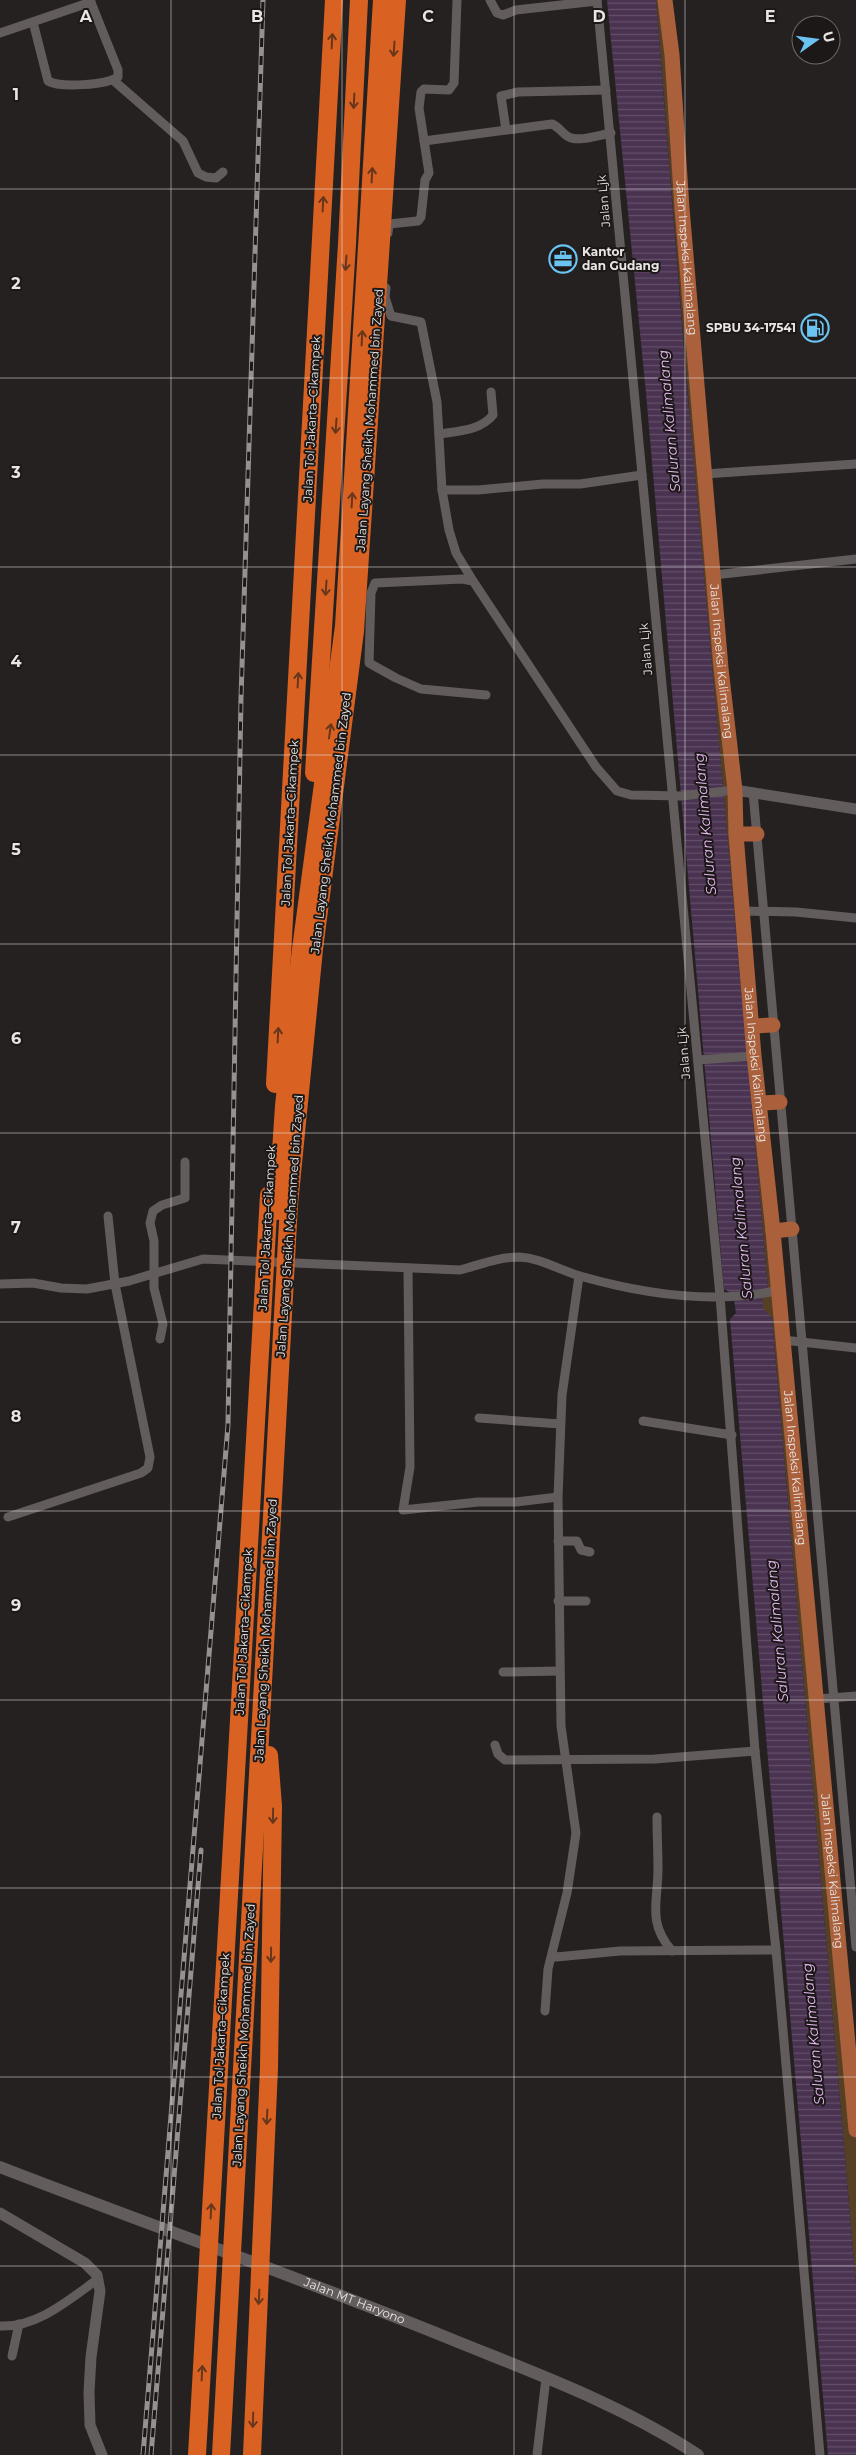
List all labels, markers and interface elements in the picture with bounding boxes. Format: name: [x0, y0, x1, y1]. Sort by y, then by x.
text: A: [79, 7, 93, 26]
text: B: [251, 7, 263, 26]
text: C: [422, 7, 434, 26]
text: D: [592, 7, 606, 26]
text: E: [765, 7, 775, 26]
north arrow: [791, 15, 841, 65]
text: U: [819, 29, 839, 44]
one-way arrow: [327, 34, 336, 50]
one-way arrow: [389, 40, 398, 56]
text: 1: [13, 85, 19, 104]
one-way arrow: [350, 93, 359, 109]
one-way arrow: [367, 168, 376, 184]
street label: Jalan Ljk: [594, 174, 613, 229]
street label: Jalan Inspeksi Kalimalang: [673, 179, 701, 336]
one-way arrow: [318, 196, 328, 212]
office icon: Kantor dan Gudang: [548, 244, 578, 274]
place label: Kantor dan Gudang: [582, 244, 659, 273]
one-way arrow: [341, 255, 350, 271]
text: 2: [11, 274, 21, 293]
street label: Jalan Layang Sheikh Mohammed bin Zayed: [353, 288, 386, 553]
fuel station icon: SPBU 34-17541: [800, 313, 830, 343]
place label: SPBU 34-17541: [706, 320, 796, 335]
one-way arrow: [358, 330, 367, 346]
street label: Jalan Tol Jakarta–Cikampek: [300, 335, 323, 503]
water label: Saluran Kalimalang: [654, 349, 684, 493]
one-way arrow: [331, 417, 340, 433]
text: 3: [10, 463, 21, 482]
one-way arrow: [348, 492, 357, 508]
one-way arrow: [321, 580, 330, 596]
street label: Jalan Inspeksi Kalimalang: [707, 583, 737, 740]
street label: Jalan Ljk: [636, 622, 655, 677]
text: 4: [10, 652, 22, 671]
one-way arrow: [293, 673, 302, 689]
street label: Jalan Layang Sheikh Mohammed bin Zayed: [307, 692, 354, 955]
one-way arrow: [325, 723, 335, 739]
street label: Jalan Tol Jakarta–Cikampek: [278, 739, 301, 907]
water label: Saluran Kalimalang: [690, 752, 720, 896]
text: 5: [11, 840, 21, 859]
street label: Jalan Inspeksi Kalimalang: [741, 986, 771, 1143]
street label: Jalan Ljk: [674, 1026, 693, 1081]
one-way arrow: [273, 1027, 282, 1043]
text: 6: [11, 1029, 21, 1048]
street label: Jalan Layang Sheikh Mohammed bin Zayed: [273, 1094, 306, 1359]
street label: Jalan Tol Jakarta–Cikampek: [255, 1144, 278, 1312]
water label: Saluran Kalimalang: [726, 1156, 756, 1300]
text: 7: [11, 1218, 21, 1237]
street label: Jalan Inspeksi Kalimalang: [781, 1389, 810, 1546]
text: 8: [11, 1407, 21, 1426]
street label: Jalan Layang Sheikh Mohammed bin Zayed: [251, 1498, 280, 1763]
street label: Jalan Tol Jakarta–Cikampek: [232, 1548, 255, 1716]
water label: Saluran Kalimalang: [762, 1559, 792, 1703]
text: 9: [11, 1596, 21, 1615]
street label: Jalan Inspeksi Kalimalang: [818, 1792, 847, 1949]
one-way arrow: [268, 1808, 278, 1824]
street label: Jalan Layang Sheikh Mohammed bin Zayed: [229, 1903, 258, 2168]
one-way arrow: [266, 1946, 276, 1962]
street label: Jalan Tol Jakarta–Cikampek: [209, 1952, 232, 2120]
water label: Saluran Kalimalang: [798, 1962, 828, 2106]
one-way arrow: [262, 2109, 271, 2125]
one-way arrow: [207, 2203, 216, 2219]
street label: Jalan MT Haryono: [301, 2274, 408, 2327]
one-way arrow: [254, 2289, 263, 2305]
one-way arrow: [197, 2365, 206, 2381]
one-way arrow: [249, 2412, 258, 2428]

